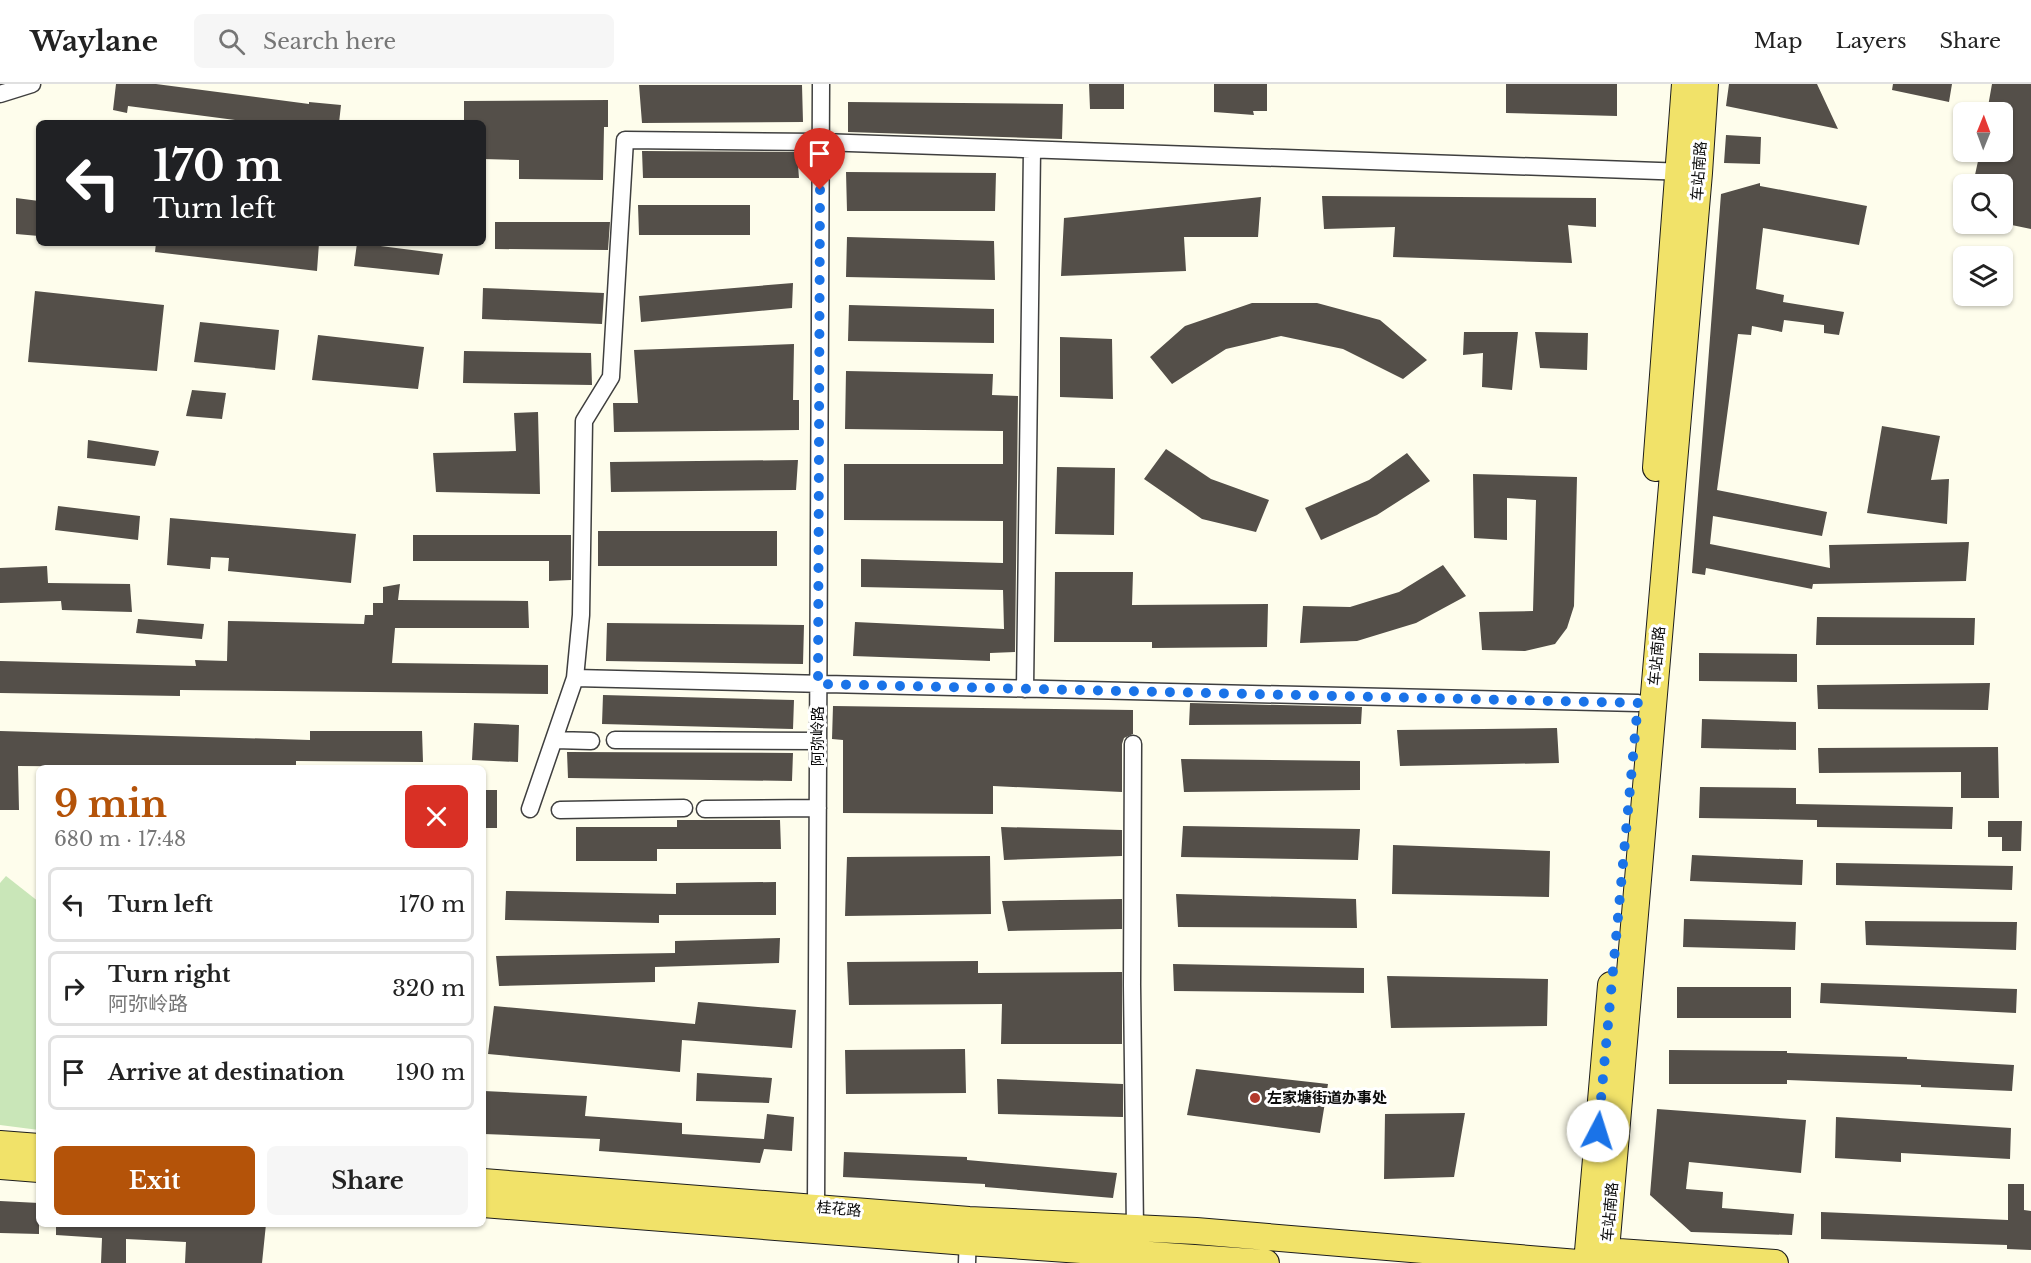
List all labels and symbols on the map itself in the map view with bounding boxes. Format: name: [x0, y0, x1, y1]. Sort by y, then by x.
north arrow: [1953, 102, 2013, 162]
pin: [794, 128, 845, 190]
street label: 车站南路: [1687, 140, 1710, 202]
street label: 车站南路: [1644, 625, 1669, 687]
street label: 阿弥岭路: [808, 706, 827, 766]
place label: 左家塘街道办事处: [1267, 1088, 1387, 1107]
marker: 左家塘街道办事处: [1248, 1091, 1262, 1105]
position arrow: [1566, 1099, 1630, 1163]
street label: 车站南路: [1597, 1181, 1622, 1243]
street label: 桂花路: [816, 1197, 862, 1220]

